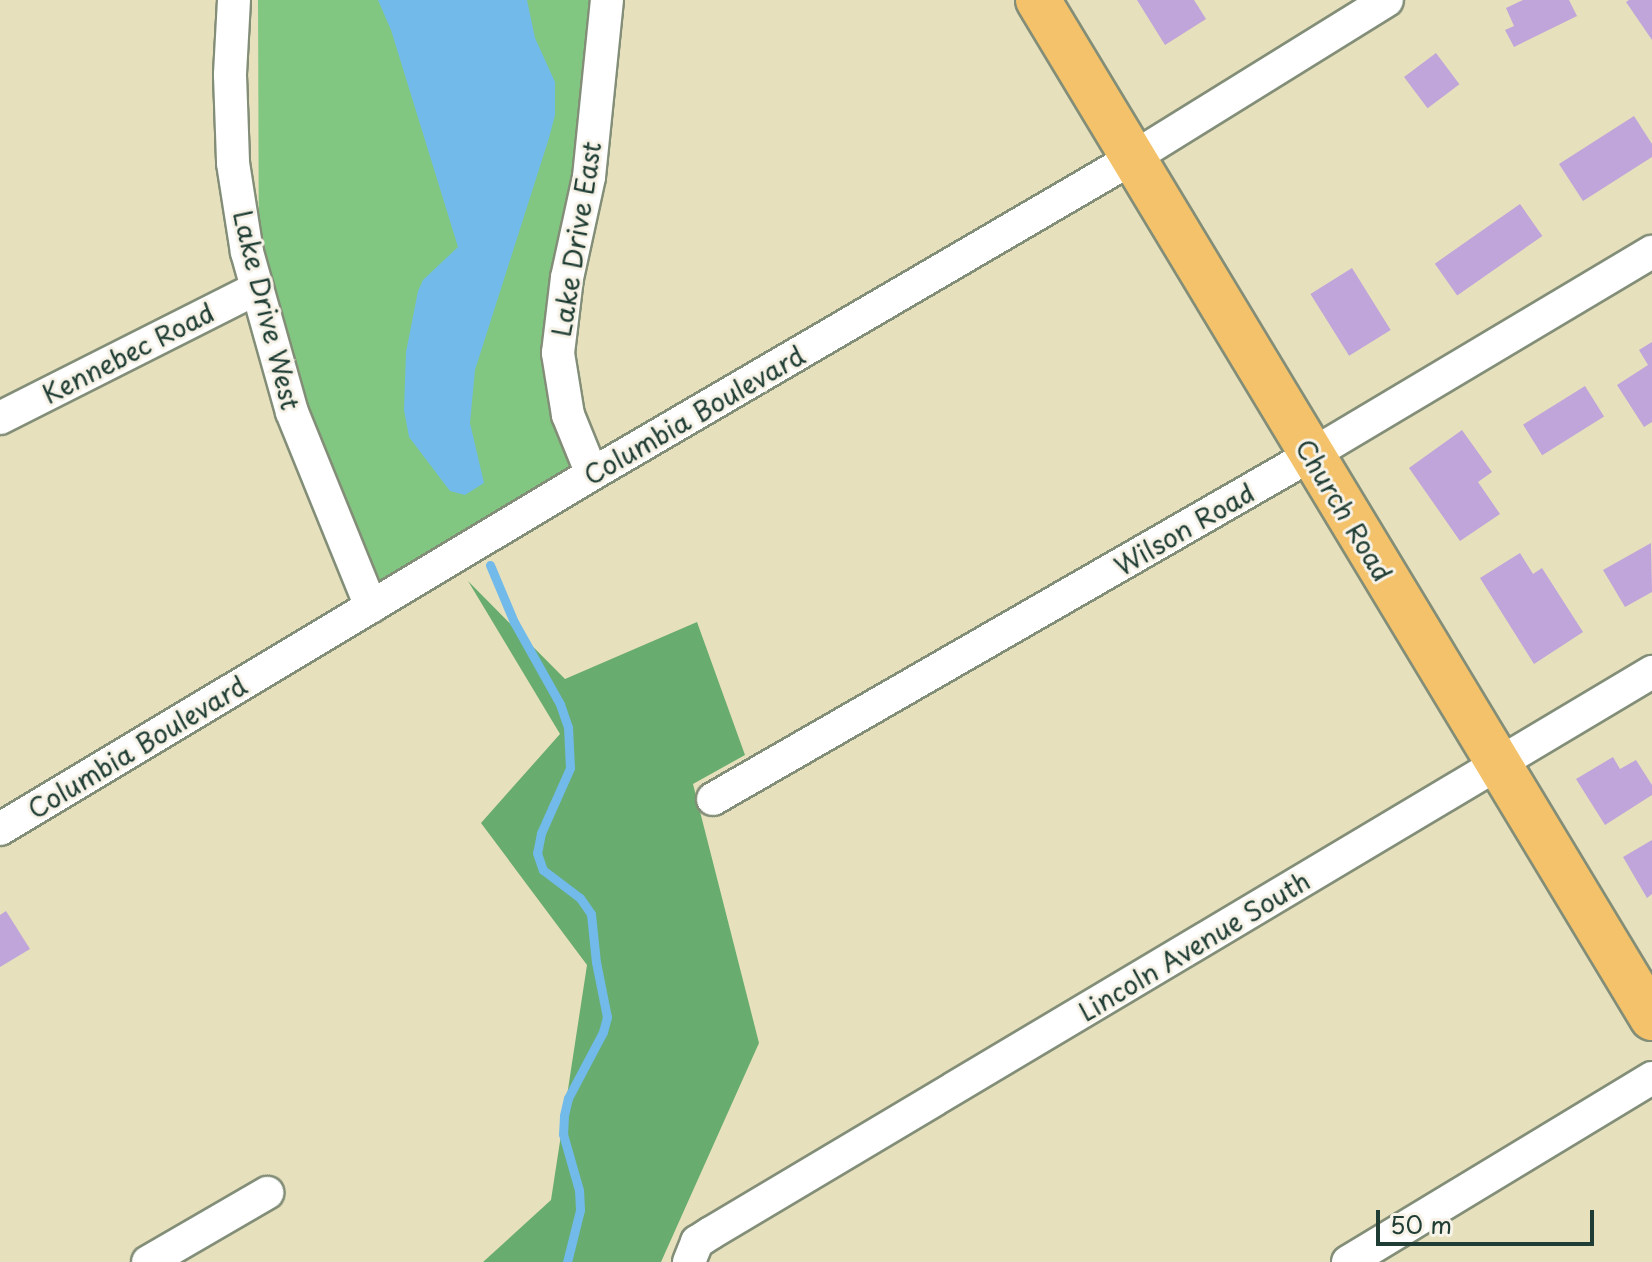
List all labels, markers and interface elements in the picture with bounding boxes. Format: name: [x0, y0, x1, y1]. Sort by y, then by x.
street label: Lake Drive East: [545, 139, 607, 339]
street label: Lake Drive West: [227, 207, 307, 413]
street label: Kennebec Road: [36, 296, 220, 410]
street label: Columbia Boulevard: [578, 339, 810, 491]
street label: Church Road: [1289, 433, 1399, 587]
street label: Wilson Road: [1109, 477, 1259, 581]
street label: Columbia Boulevard: [22, 669, 252, 825]
street label: Lincoln Avenue South: [1073, 865, 1315, 1027]
scale bar: [1380, 1194, 1598, 1244]
text: 50 m: [1390, 1206, 1452, 1242]

